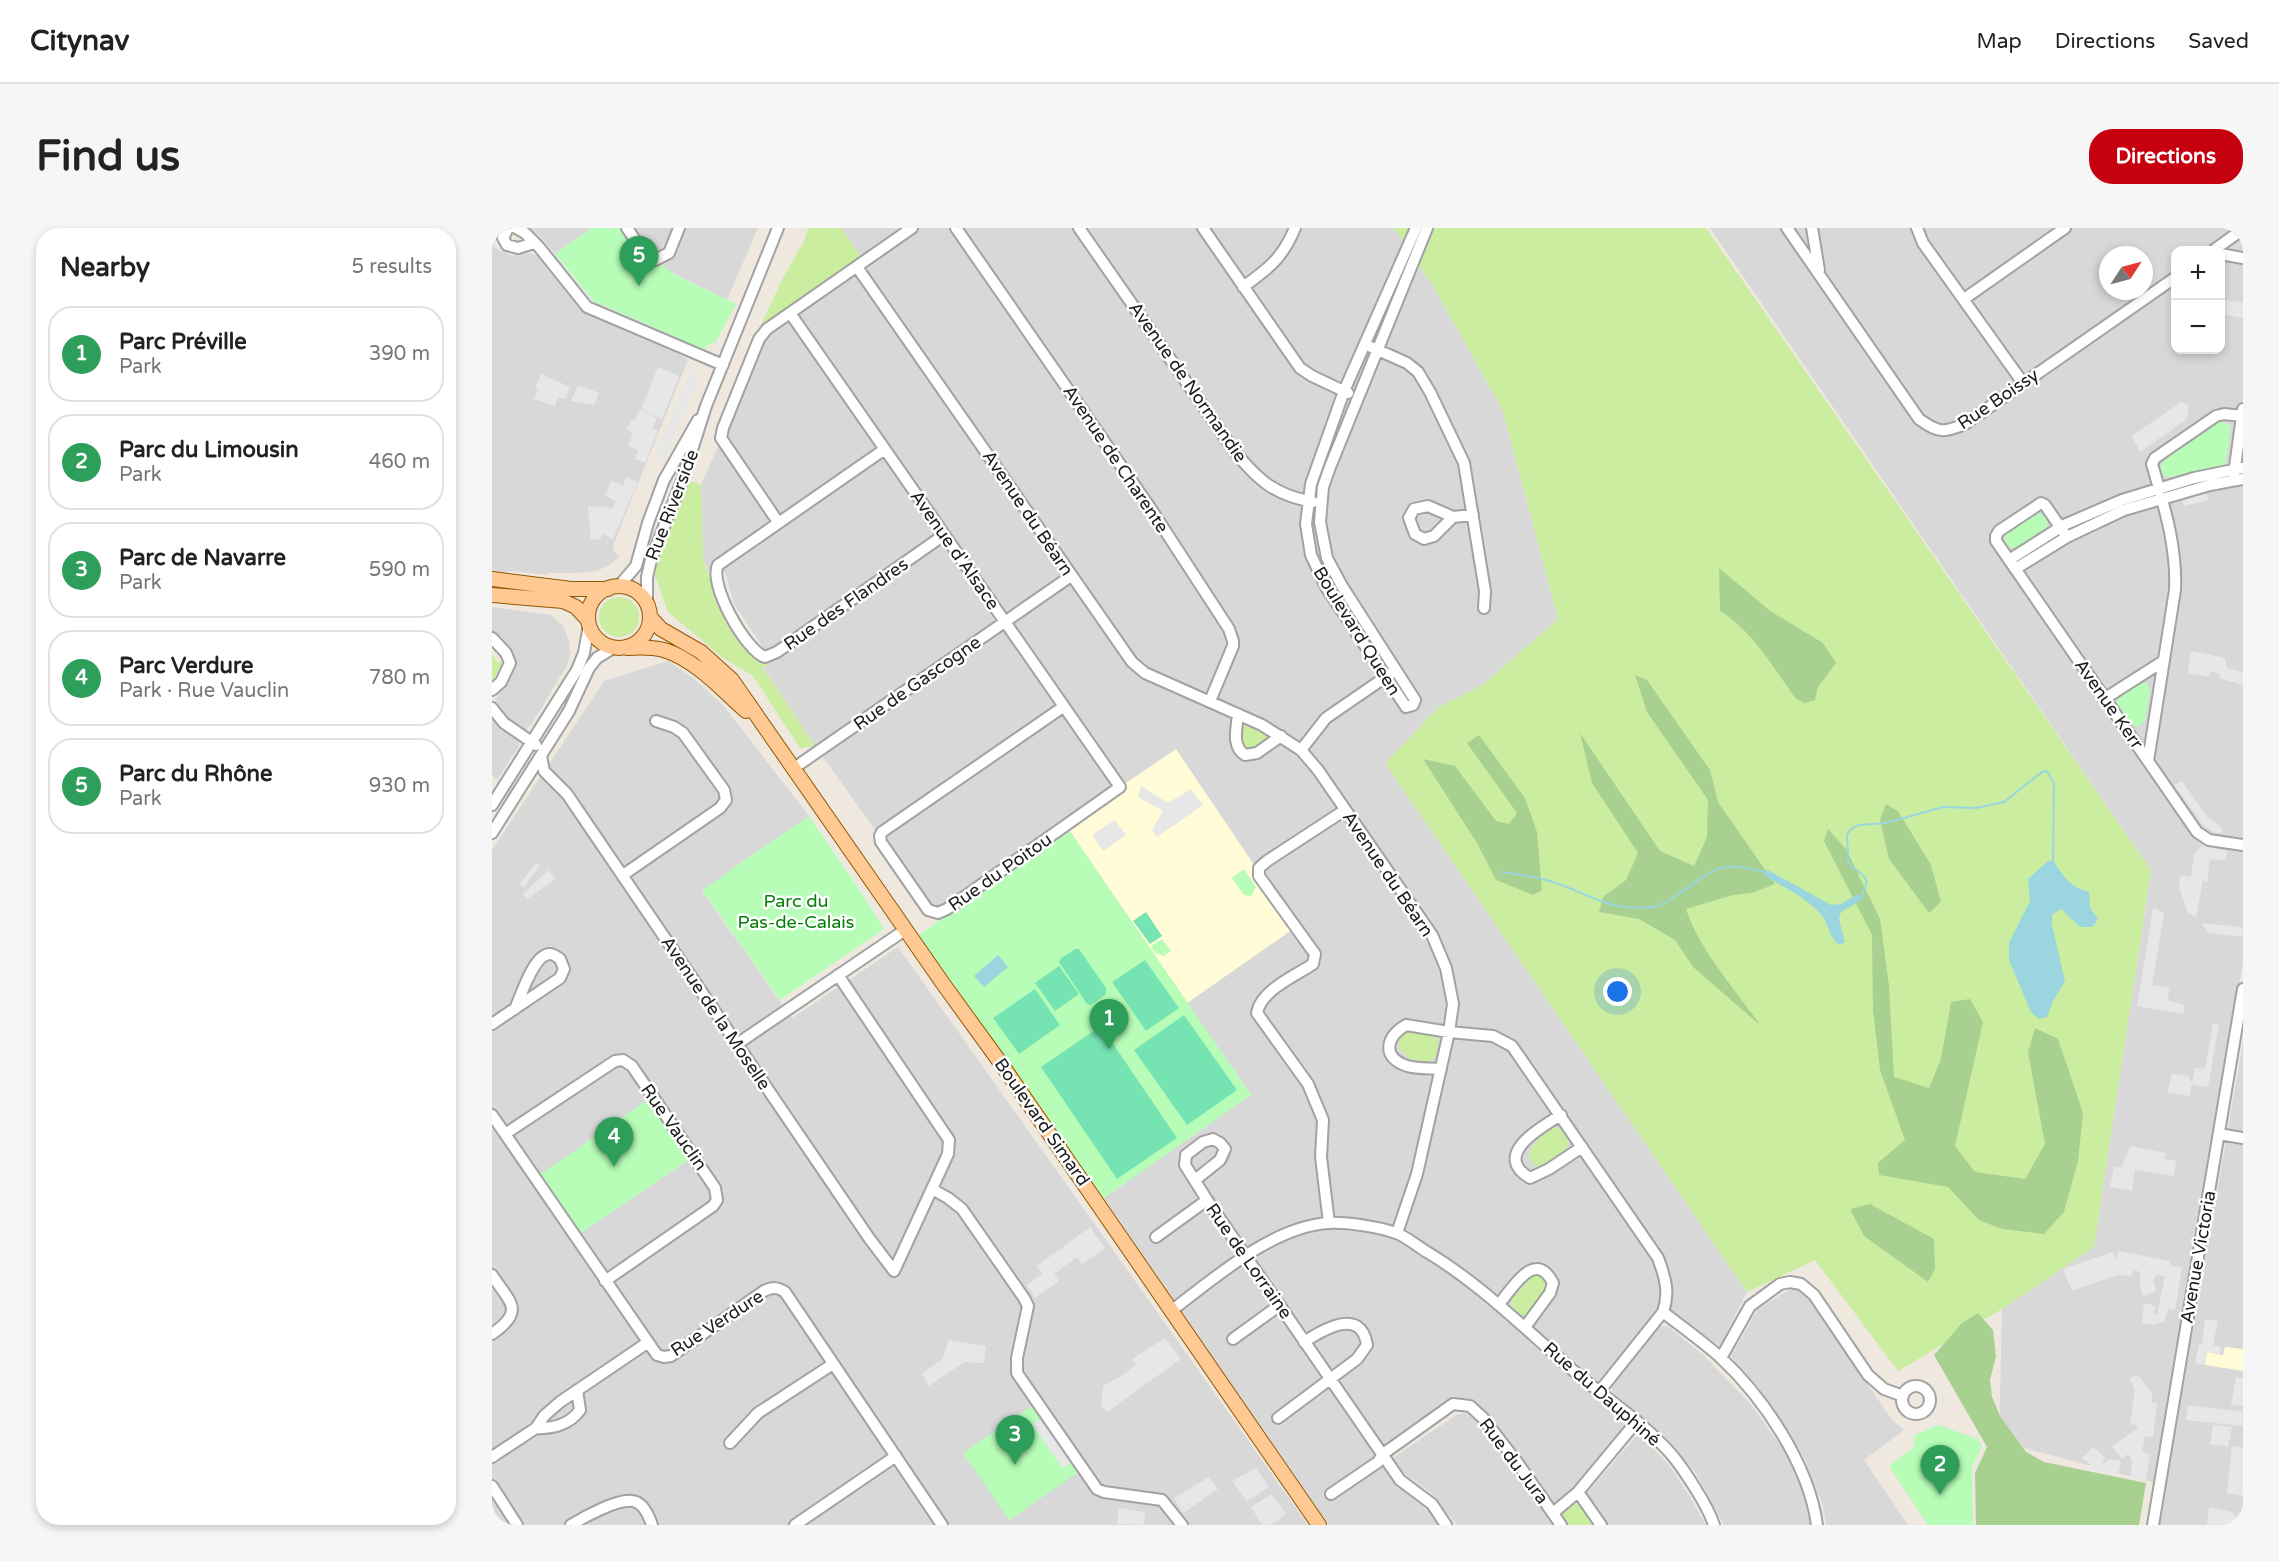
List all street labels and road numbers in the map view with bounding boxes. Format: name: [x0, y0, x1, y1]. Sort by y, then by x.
street label: Avenue de Normandie: [1124, 297, 1252, 467]
street label: Rue Boissy: [1953, 364, 2043, 434]
street label: Avenue de Charente: [1058, 381, 1174, 537]
street label: Rue Riverside: [641, 446, 703, 564]
street label: Avenue du Béarn: [978, 446, 1078, 580]
street label: Avenue d'Alsace: [906, 486, 1004, 614]
street label: Rue des Flandres: [780, 553, 912, 655]
street label: Boulevard Queen: [1308, 562, 1406, 700]
street label: Rue de Gascogne: [849, 631, 985, 735]
street label: Avenue Kerr: [2070, 655, 2148, 753]
street label: Avenue du Béarn: [1338, 807, 1438, 941]
street label: Rue du Poitou: [944, 828, 1056, 916]
street label: Avenue de la Moselle: [656, 932, 776, 1094]
street label: Boulevard Simard: [990, 1054, 1094, 1190]
street label: Rue Vauclin: [636, 1079, 712, 1175]
street label: Avenue Victoria: [2175, 1189, 2221, 1325]
street label: Rue de Lorraine: [1201, 1199, 1297, 1323]
street label: Rue Verdure: [667, 1285, 767, 1361]
street label: Rue du Dauphiné: [1539, 1337, 1665, 1451]
street label: Rue du Jura: [1475, 1414, 1553, 1508]

